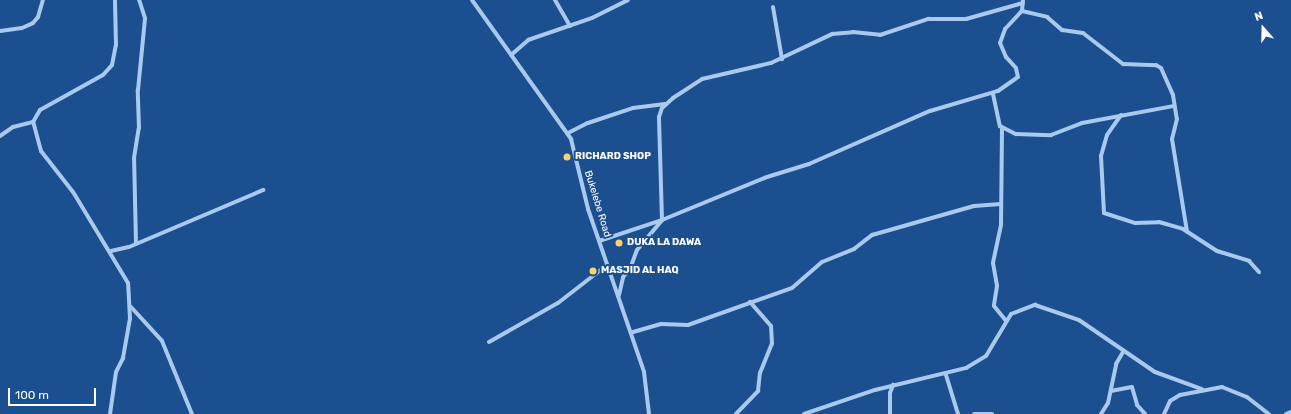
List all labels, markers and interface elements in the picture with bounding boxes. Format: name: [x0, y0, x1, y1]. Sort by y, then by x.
north arrow: [1243, 8, 1283, 48]
text: N: [1253, 9, 1265, 24]
place label: RICHARD SHOP: [575, 151, 651, 163]
marker: RICHARD SHOP: [562, 152, 572, 162]
street label: Bukelebe Road: [581, 169, 613, 239]
place label: DUKA LA DAWA: [627, 237, 702, 249]
marker: DUKA LA DAWA: [614, 238, 624, 248]
place label: MASJID AL HAQ: [601, 265, 679, 277]
marker: MASJID AL HAQ: [588, 266, 598, 276]
scale bar: [10, 380, 98, 406]
text: 100 m: [15, 388, 49, 402]

